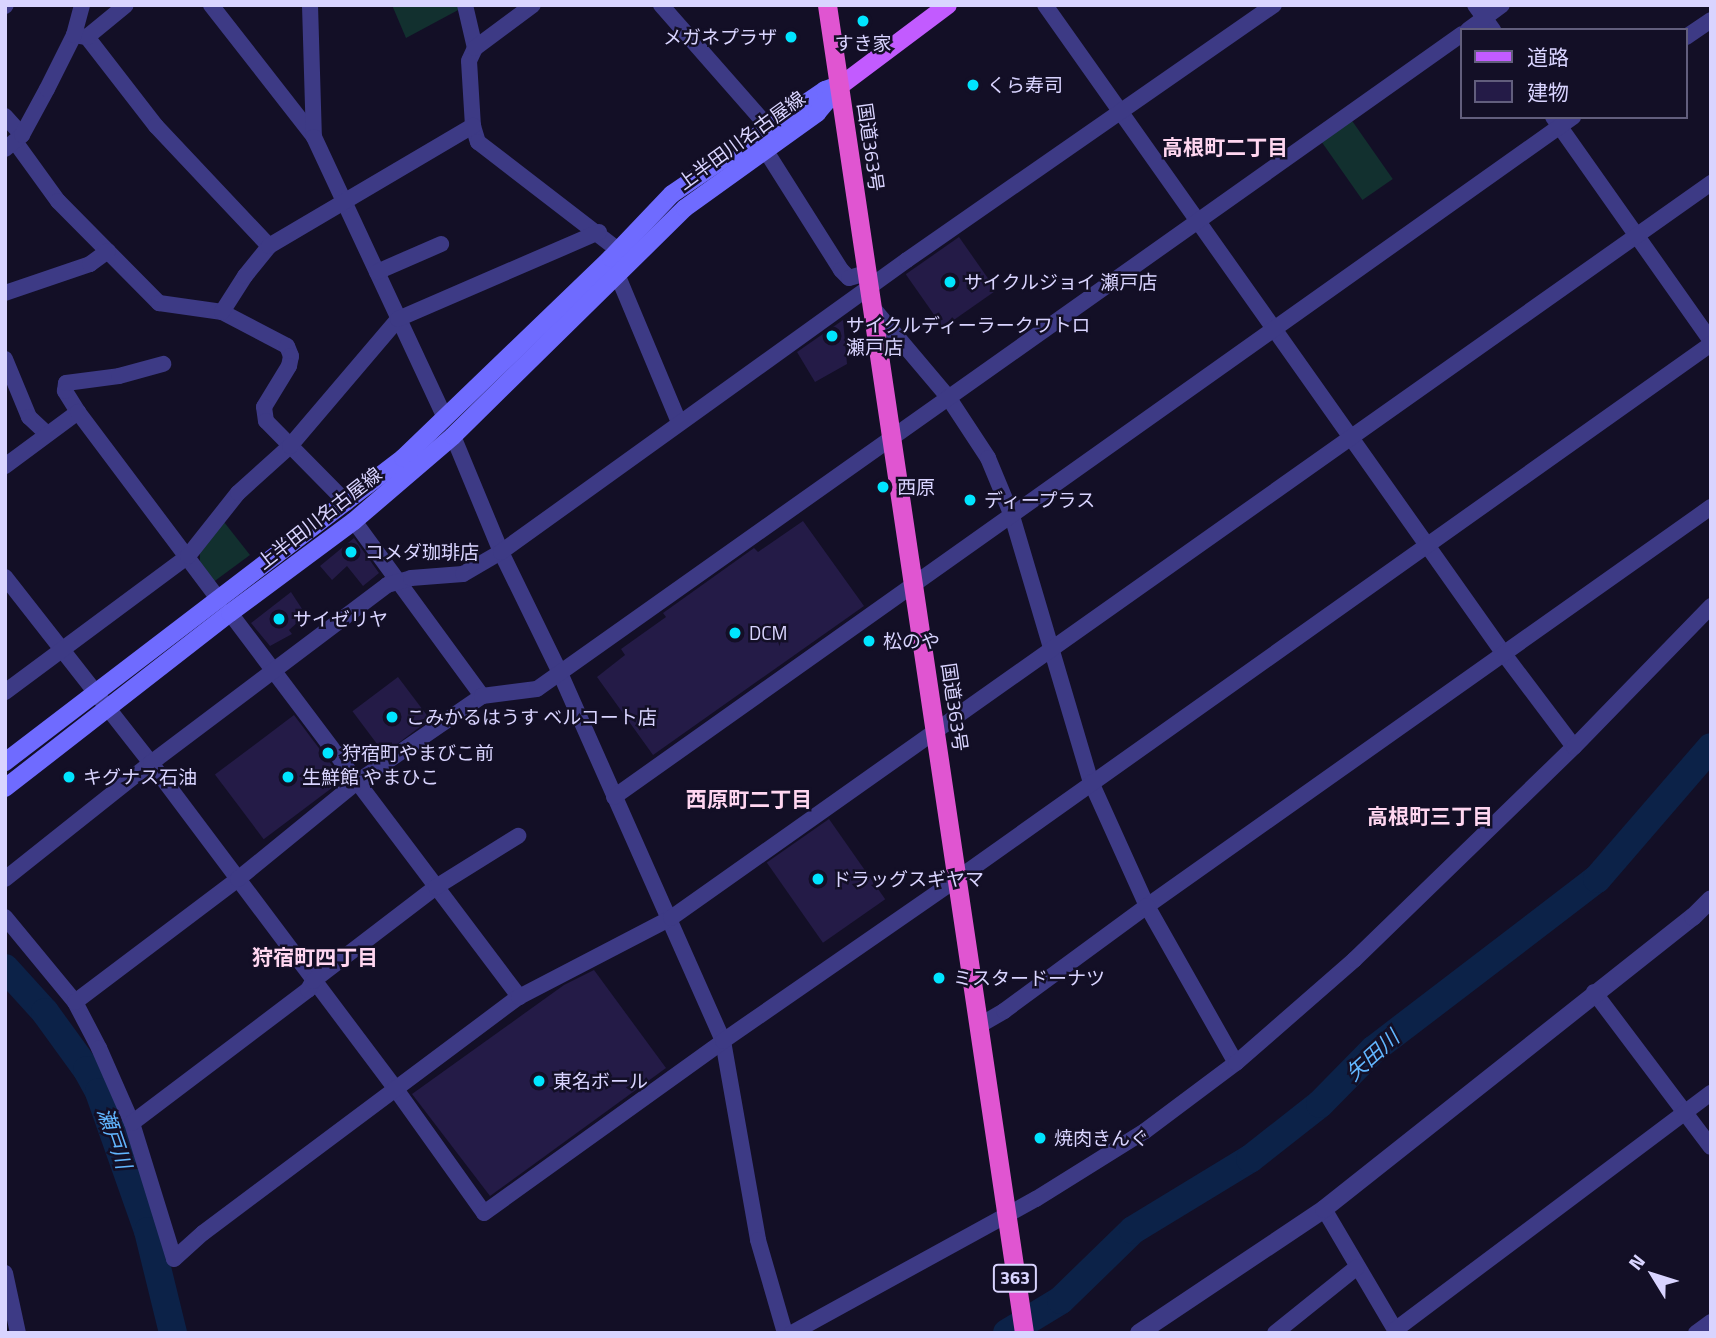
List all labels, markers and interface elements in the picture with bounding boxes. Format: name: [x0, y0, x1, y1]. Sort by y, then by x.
marker: すき家: [855, 13, 871, 29]
place label: メガネプラザ: [663, 26, 777, 48]
legend: [1460, 28, 1688, 119]
marker: メガネプラザ: [783, 29, 799, 45]
place label: すき家: [835, 32, 891, 54]
text: 道路: [1527, 41, 1569, 73]
place label: くら寿司: [987, 74, 1063, 96]
text: 建物: [1527, 76, 1569, 108]
marker: くら寿司: [965, 77, 981, 93]
street label: 上半田川名古屋線: [673, 86, 809, 194]
street label: 国道363号: [854, 101, 888, 193]
district label: 高根町二丁目: [1162, 134, 1288, 160]
place label: サイクルジョイ 瀬戸店: [964, 271, 1158, 293]
marker: サイクルジョイ 瀬戸店: [942, 274, 958, 290]
place label: サイクルディーラークワトロ 瀬戸店: [846, 314, 1093, 358]
marker: サイクルディーラークワトロ 瀬戸店: [824, 328, 840, 344]
street label: 上半田川名古屋線: [252, 462, 386, 574]
place label: 西原: [897, 476, 935, 498]
marker: 西原: [875, 479, 891, 495]
place label: ディープラス: [984, 489, 1098, 511]
marker: ディープラス: [962, 492, 978, 508]
place label: コメダ珈琲店: [365, 541, 479, 563]
marker: コメダ珈琲店: [343, 544, 359, 560]
place label: サイゼリヤ: [293, 608, 388, 630]
marker: サイゼリヤ: [271, 611, 287, 627]
place label: DCM: [749, 622, 788, 644]
marker: DCM: [727, 625, 743, 641]
place label: 松のや: [883, 630, 940, 652]
marker: 松のや: [861, 633, 877, 649]
street label: 国道363号: [938, 661, 972, 753]
place label: こみかるはうす ベルコート店: [406, 706, 657, 728]
marker: こみかるはうす ベルコート店: [384, 709, 400, 725]
place label: 狩宿町やまびこ前: [342, 742, 494, 764]
marker: 狩宿町やまびこ前: [320, 745, 336, 761]
place label: キグナス石油: [83, 766, 197, 788]
place label: 生鮮館 やまひこ: [302, 766, 439, 788]
marker: キグナス石油: [61, 769, 77, 785]
marker: 生鮮館 やまひこ: [280, 769, 296, 785]
district label: 西原町二丁目: [686, 786, 812, 812]
district label: 高根町三丁目: [1367, 803, 1493, 829]
place label: ドラッグスギヤマ: [832, 868, 984, 890]
marker: ドラッグスギヤマ: [810, 871, 826, 887]
district label: 狩宿町四丁目: [252, 944, 378, 970]
place label: ミスタードーナツ: [953, 967, 1105, 989]
marker: ミスタードーナツ: [931, 970, 947, 986]
water label: 矢田川: [1340, 1025, 1404, 1085]
place label: 東名ボール: [553, 1070, 648, 1092]
marker: 東名ボール: [531, 1073, 547, 1089]
water label: 瀬戸川: [93, 1104, 137, 1172]
place label: 焼肉きんぐ: [1054, 1127, 1149, 1149]
marker: 焼肉きんぐ: [1032, 1130, 1048, 1146]
north arrow: [1618, 1240, 1688, 1310]
text: N: [1621, 1248, 1652, 1276]
road number: 363: [992, 1264, 1038, 1293]

